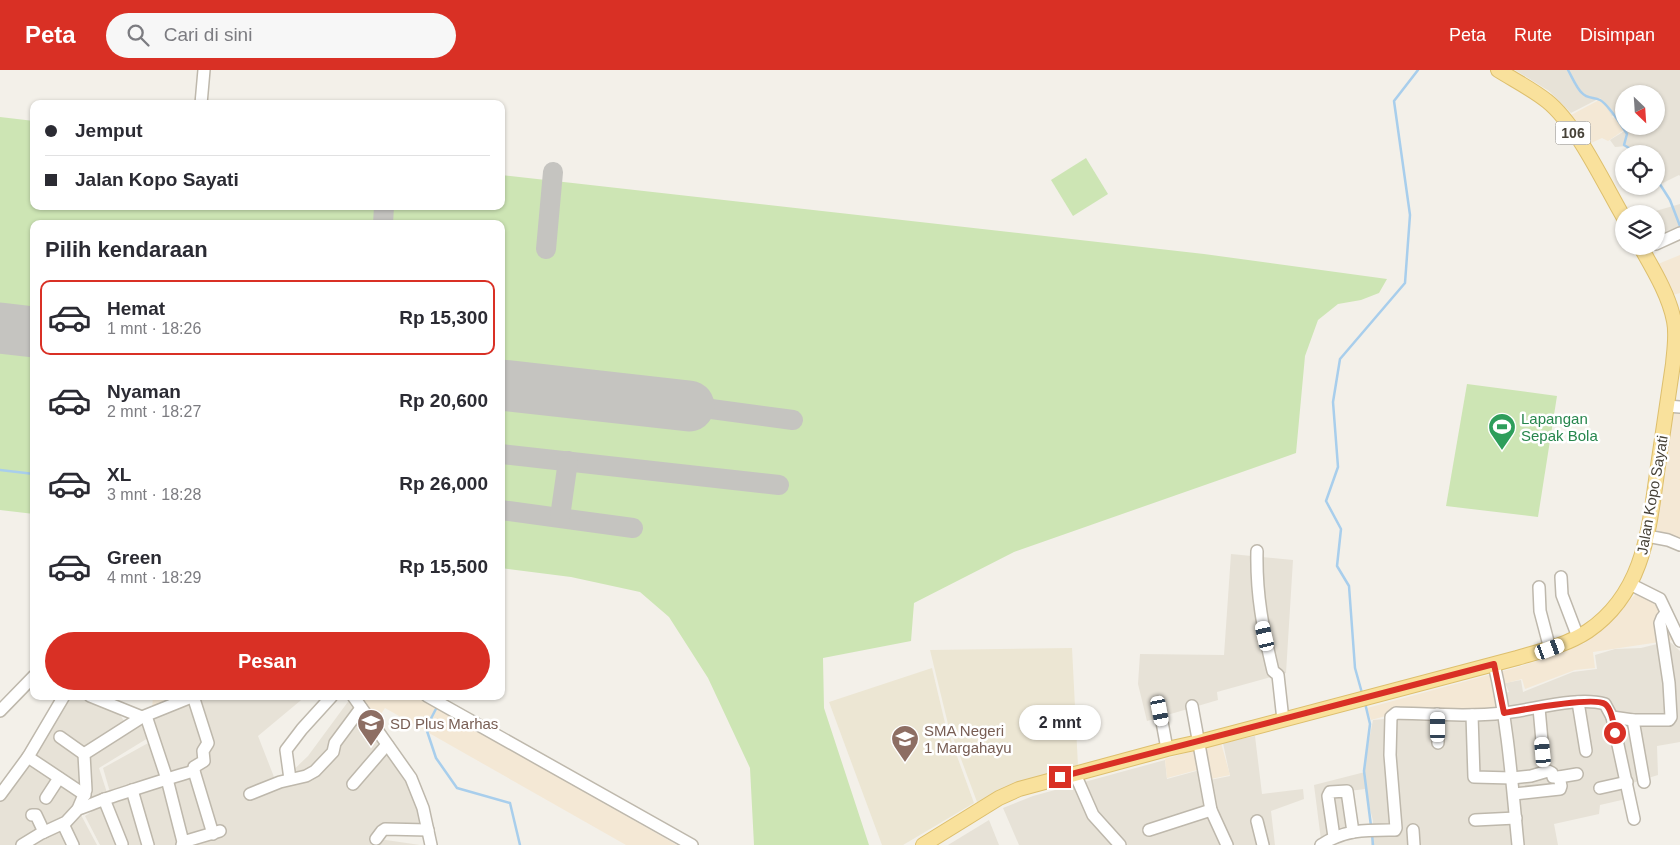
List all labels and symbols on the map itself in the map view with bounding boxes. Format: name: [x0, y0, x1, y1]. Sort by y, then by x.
north arrow: [1615, 85, 1665, 135]
road number: 106: [1556, 122, 1590, 144]
place label: Lapangan Sepak Bola: [1521, 410, 1598, 444]
sports icon: Lapangan Sepak Bola: [1487, 412, 1517, 451]
street label: Jalan Kopo Sayati: [1633, 434, 1671, 556]
car: [1254, 620, 1275, 652]
car: [1533, 637, 1566, 661]
car: [1149, 695, 1170, 727]
callout: 2 mnt: [1019, 704, 1101, 740]
school or university icon: SD Plus Marhas: [356, 708, 386, 747]
car: [1430, 712, 1445, 742]
place label: SD Plus Marhas: [390, 715, 498, 732]
place label: SMA Negeri 1 Margahayu: [924, 722, 1012, 756]
route start: [1604, 722, 1626, 744]
school or university icon: SMA Negeri 1 Margahayu: [890, 724, 920, 763]
car: [1534, 736, 1551, 768]
route end: [1049, 766, 1071, 788]

